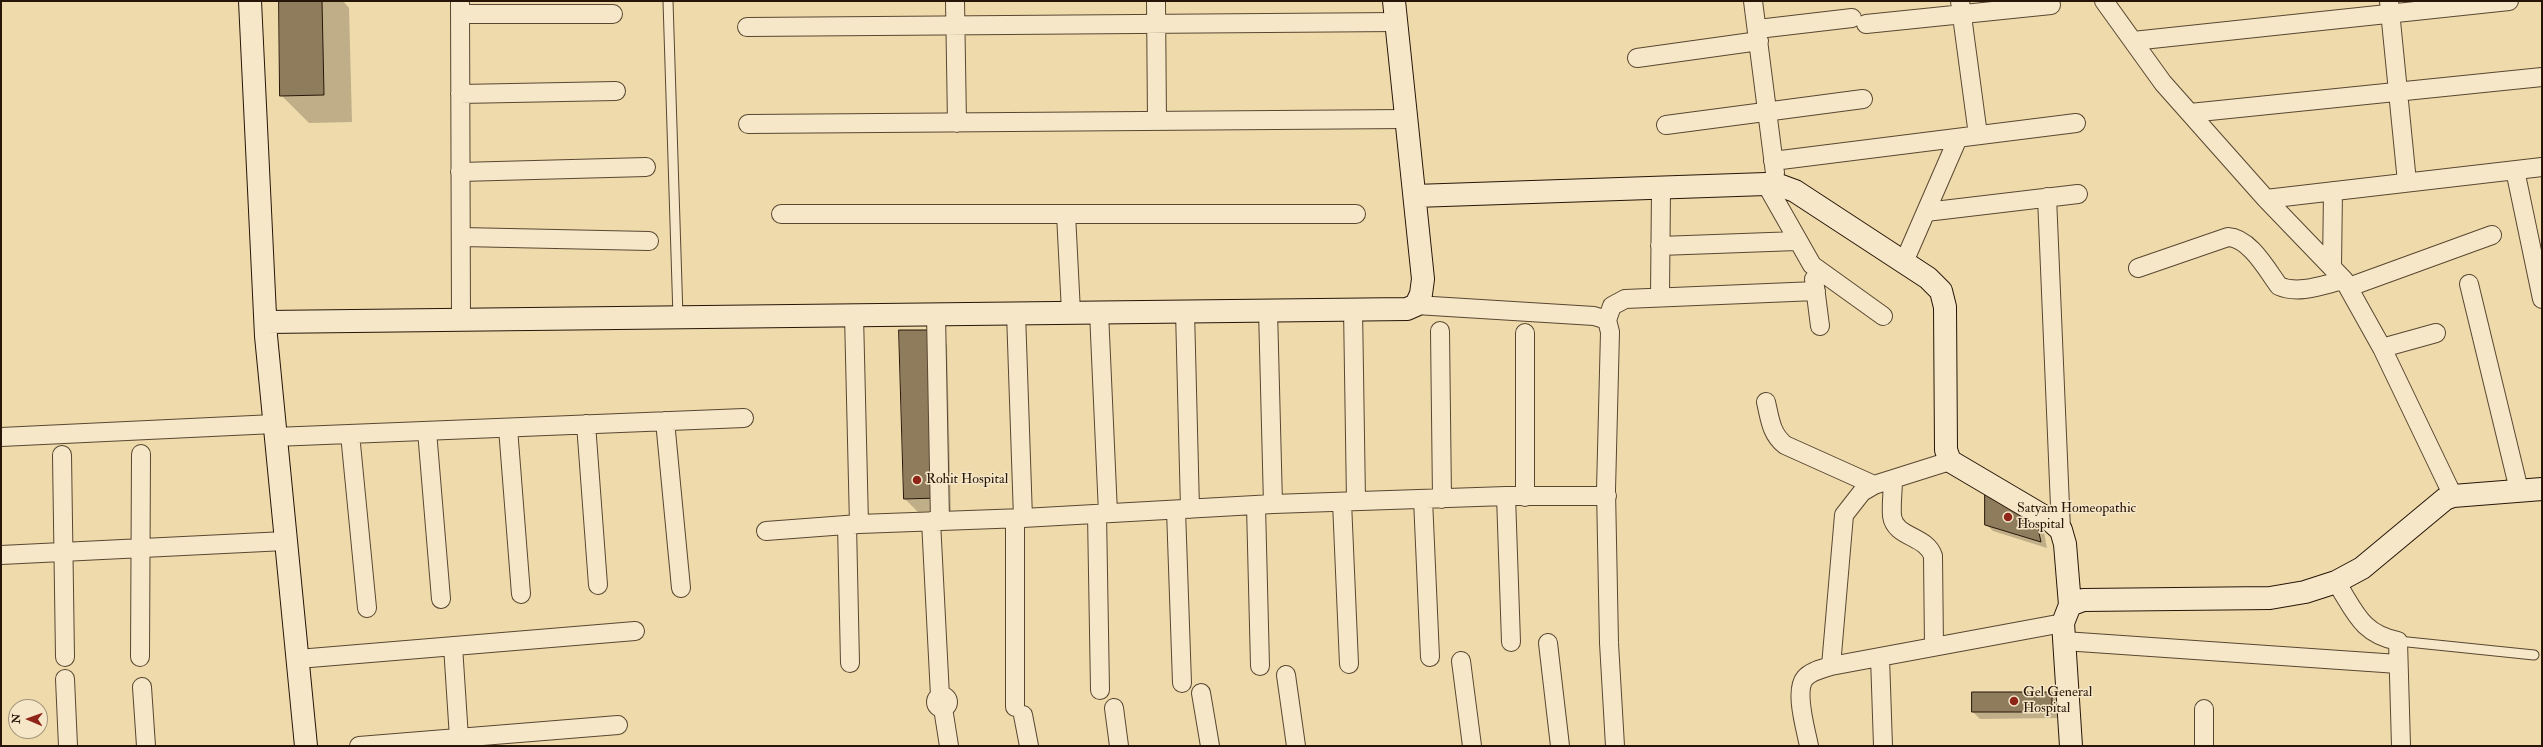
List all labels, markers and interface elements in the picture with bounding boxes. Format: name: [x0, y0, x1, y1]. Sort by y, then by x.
place label: Rohit Hospital: [926, 472, 1008, 488]
marker: Rohit Hospital: [911, 474, 923, 486]
place label: Satyam Homeopathic Hospital: [2017, 501, 2136, 534]
marker: Satyam Homeopathic Hospital: [2002, 511, 2014, 523]
place label: Gel General Hospital: [2023, 685, 2092, 718]
marker: Gel General Hospital: [2008, 695, 2020, 707]
north arrow: [8, 699, 48, 739]
text: N: [10, 713, 23, 724]

